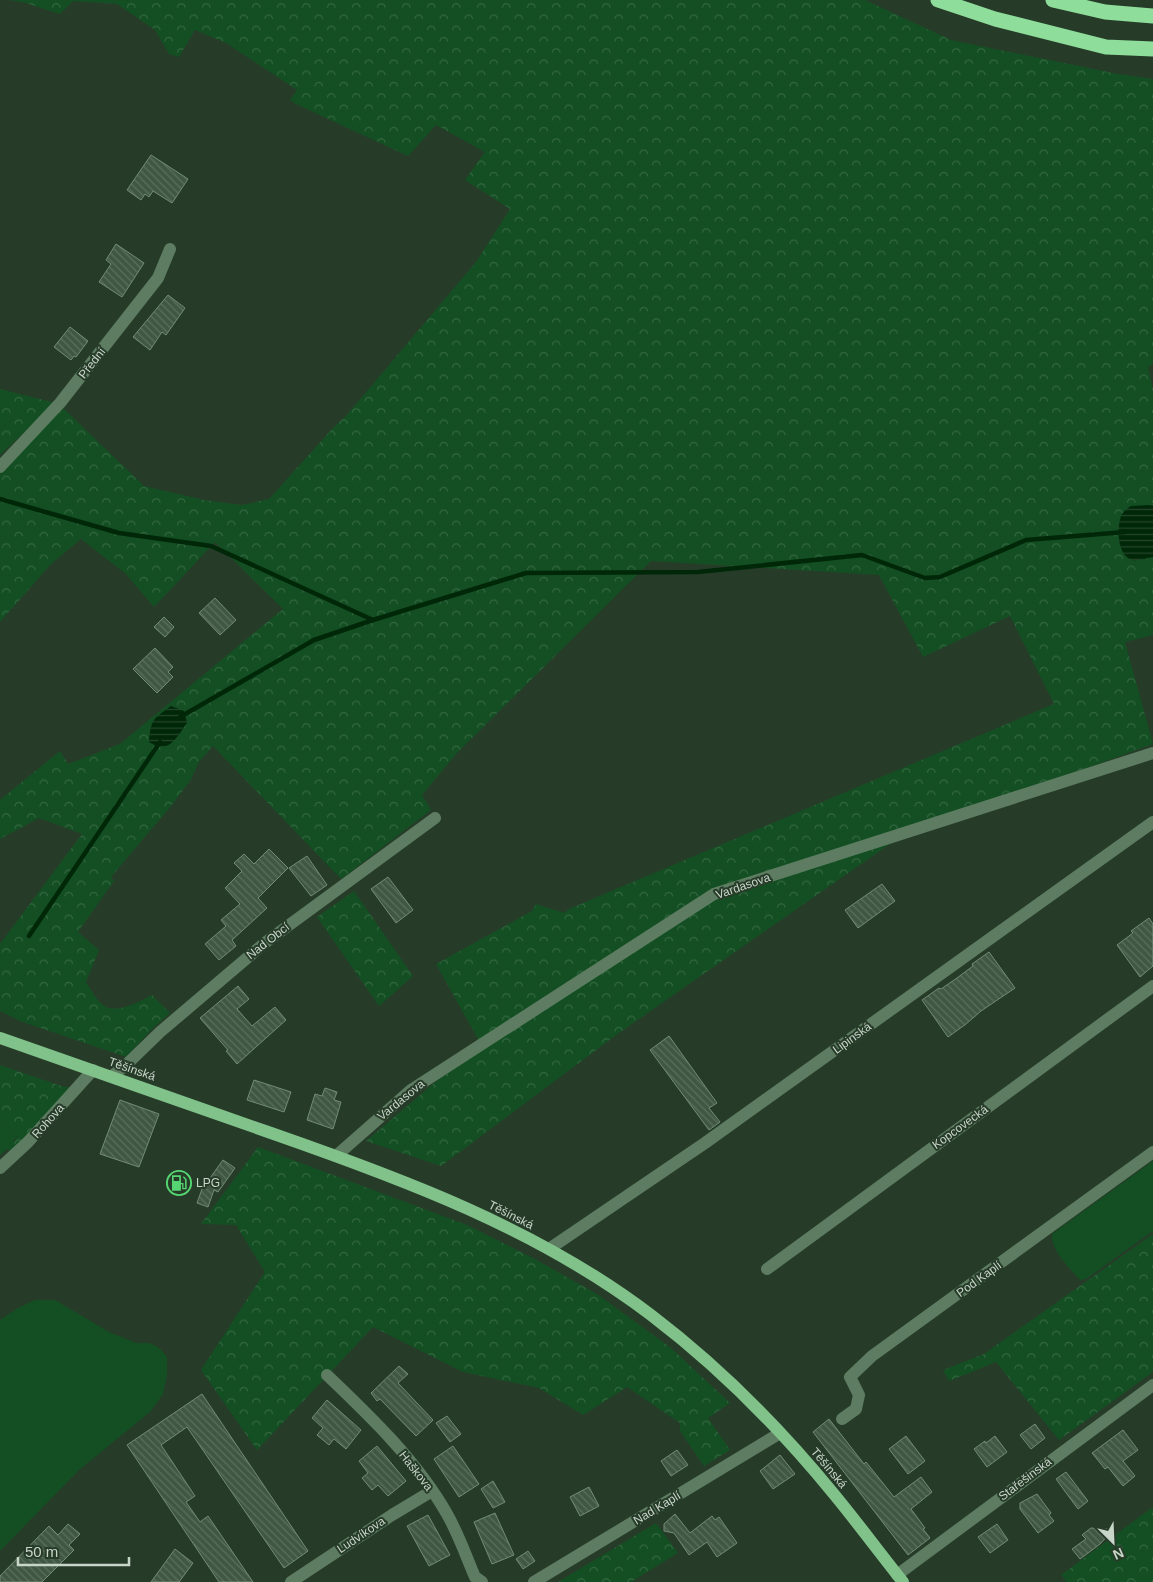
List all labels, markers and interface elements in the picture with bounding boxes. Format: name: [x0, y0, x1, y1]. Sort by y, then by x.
street label: Přední: [76, 344, 109, 381]
street label: Vardasova: [714, 870, 772, 902]
street label: Nad Obcí: [244, 919, 293, 962]
street label: Lipinská: [830, 1019, 874, 1057]
street label: Těšínská: [107, 1054, 158, 1084]
street label: Vardasova: [375, 1077, 428, 1123]
street label: Rohova: [29, 1101, 67, 1141]
street label: Kopcovecká: [929, 1102, 991, 1152]
fuel station icon: LPG: [166, 1170, 192, 1196]
place label: LPG: [196, 1176, 220, 1190]
street label: Těšínská: [486, 1198, 536, 1232]
street label: Pod Kaplí: [954, 1258, 1005, 1300]
street label: Těšínská: [808, 1445, 850, 1491]
street label: Haškova: [396, 1448, 436, 1494]
street label: Stařešinská: [996, 1454, 1055, 1503]
street label: Nad Kaplí: [631, 1488, 684, 1528]
street label: Ludvíkova: [334, 1514, 388, 1556]
north arrow: [1088, 1517, 1138, 1567]
scale bar: [18, 1534, 129, 1566]
text: 50 m: [25, 1543, 58, 1560]
text: N: [1110, 1545, 1126, 1563]

